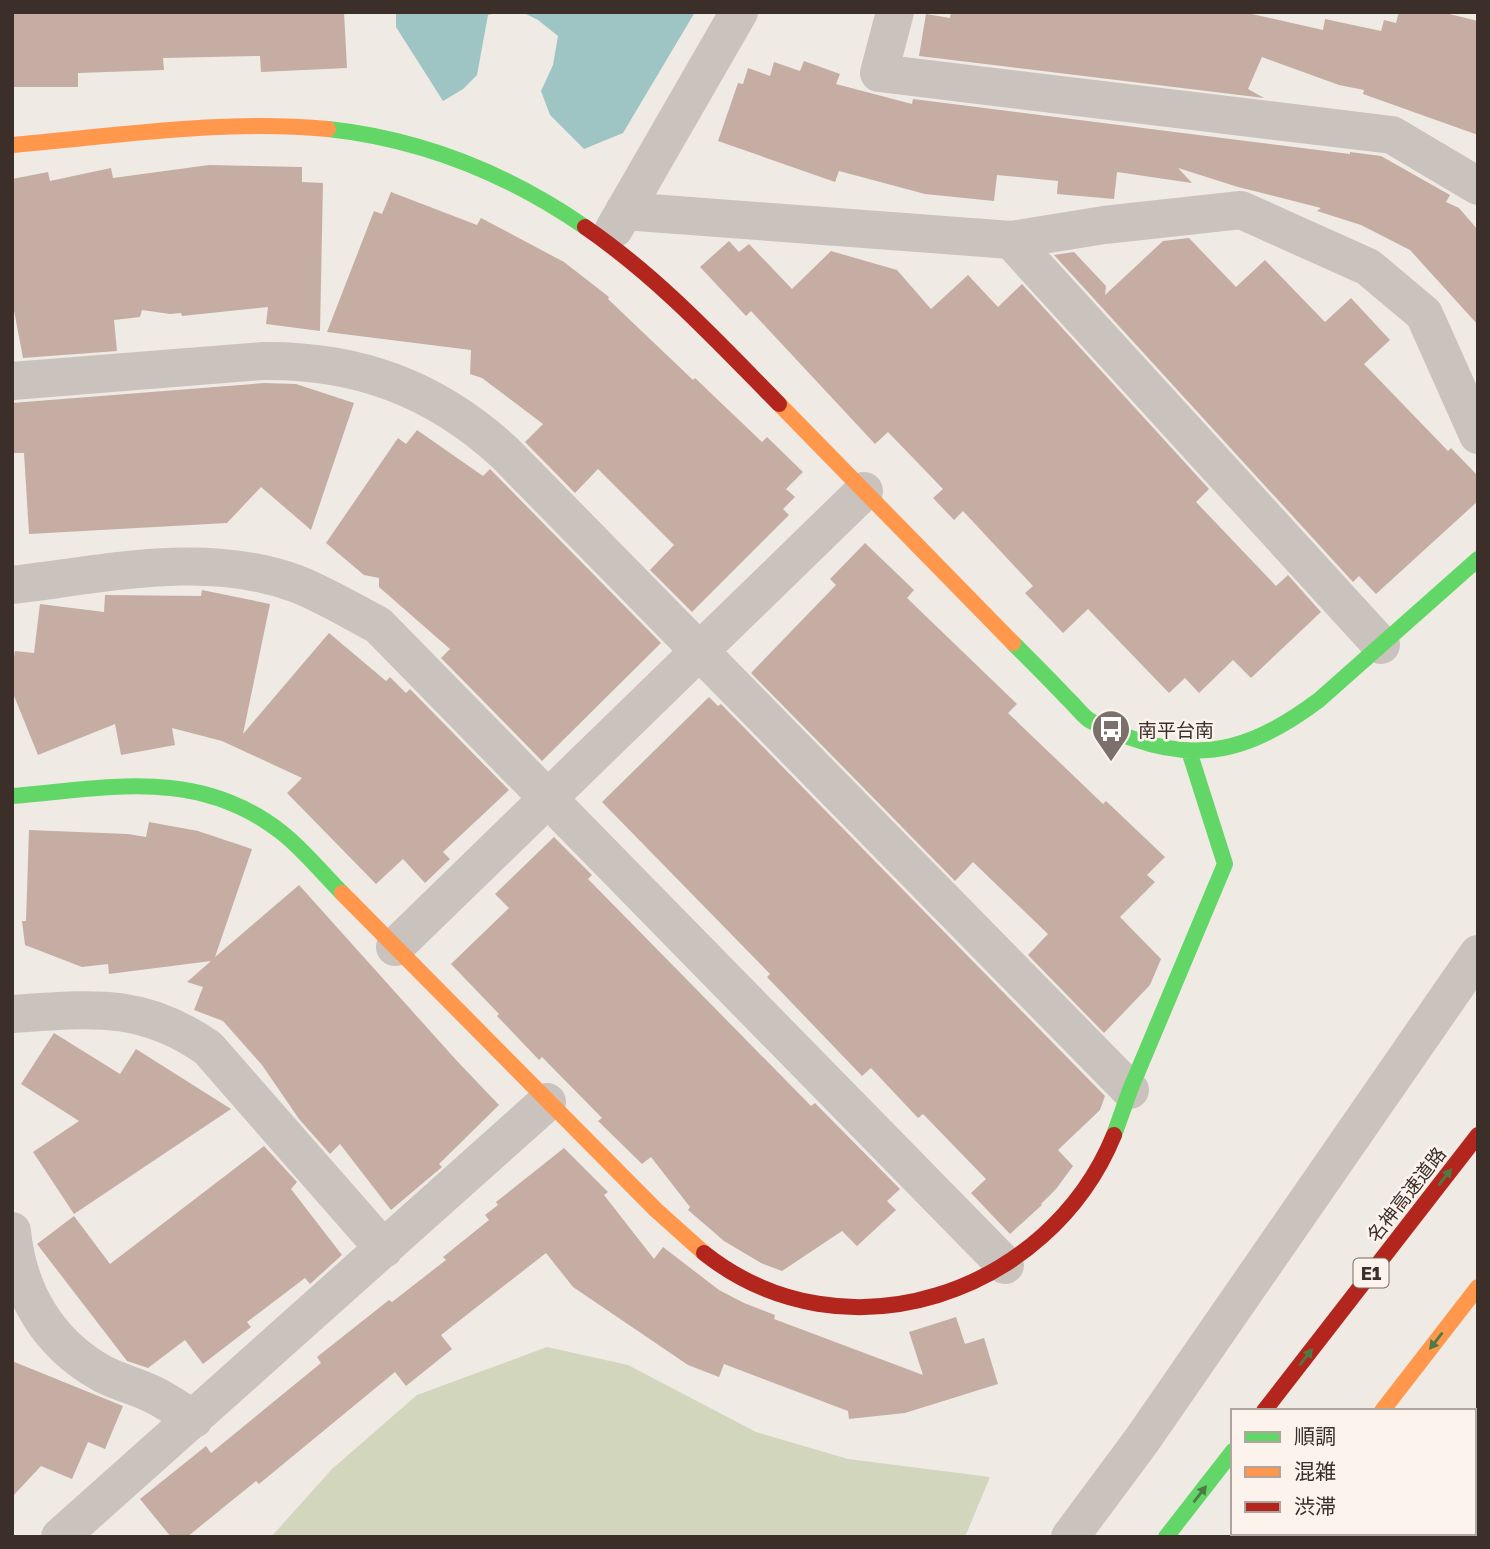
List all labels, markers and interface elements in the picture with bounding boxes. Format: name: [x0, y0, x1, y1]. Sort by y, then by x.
bus stop icon: 南平台南: [1090, 708, 1132, 763]
place label: 南平台南: [1138, 718, 1214, 741]
street label: 名神高速道路: [1362, 1142, 1450, 1246]
one-way arrow: [1438, 1168, 1452, 1186]
road number: E1: [1354, 1258, 1388, 1288]
one-way arrow: [1428, 1332, 1443, 1350]
one-way arrow: [1298, 1348, 1313, 1366]
legend: [1231, 1409, 1476, 1535]
text: 順調: [1294, 1423, 1336, 1449]
text: 混雑: [1294, 1458, 1336, 1484]
one-way arrow: [1192, 1485, 1206, 1503]
text: 渋滞: [1294, 1493, 1336, 1519]

